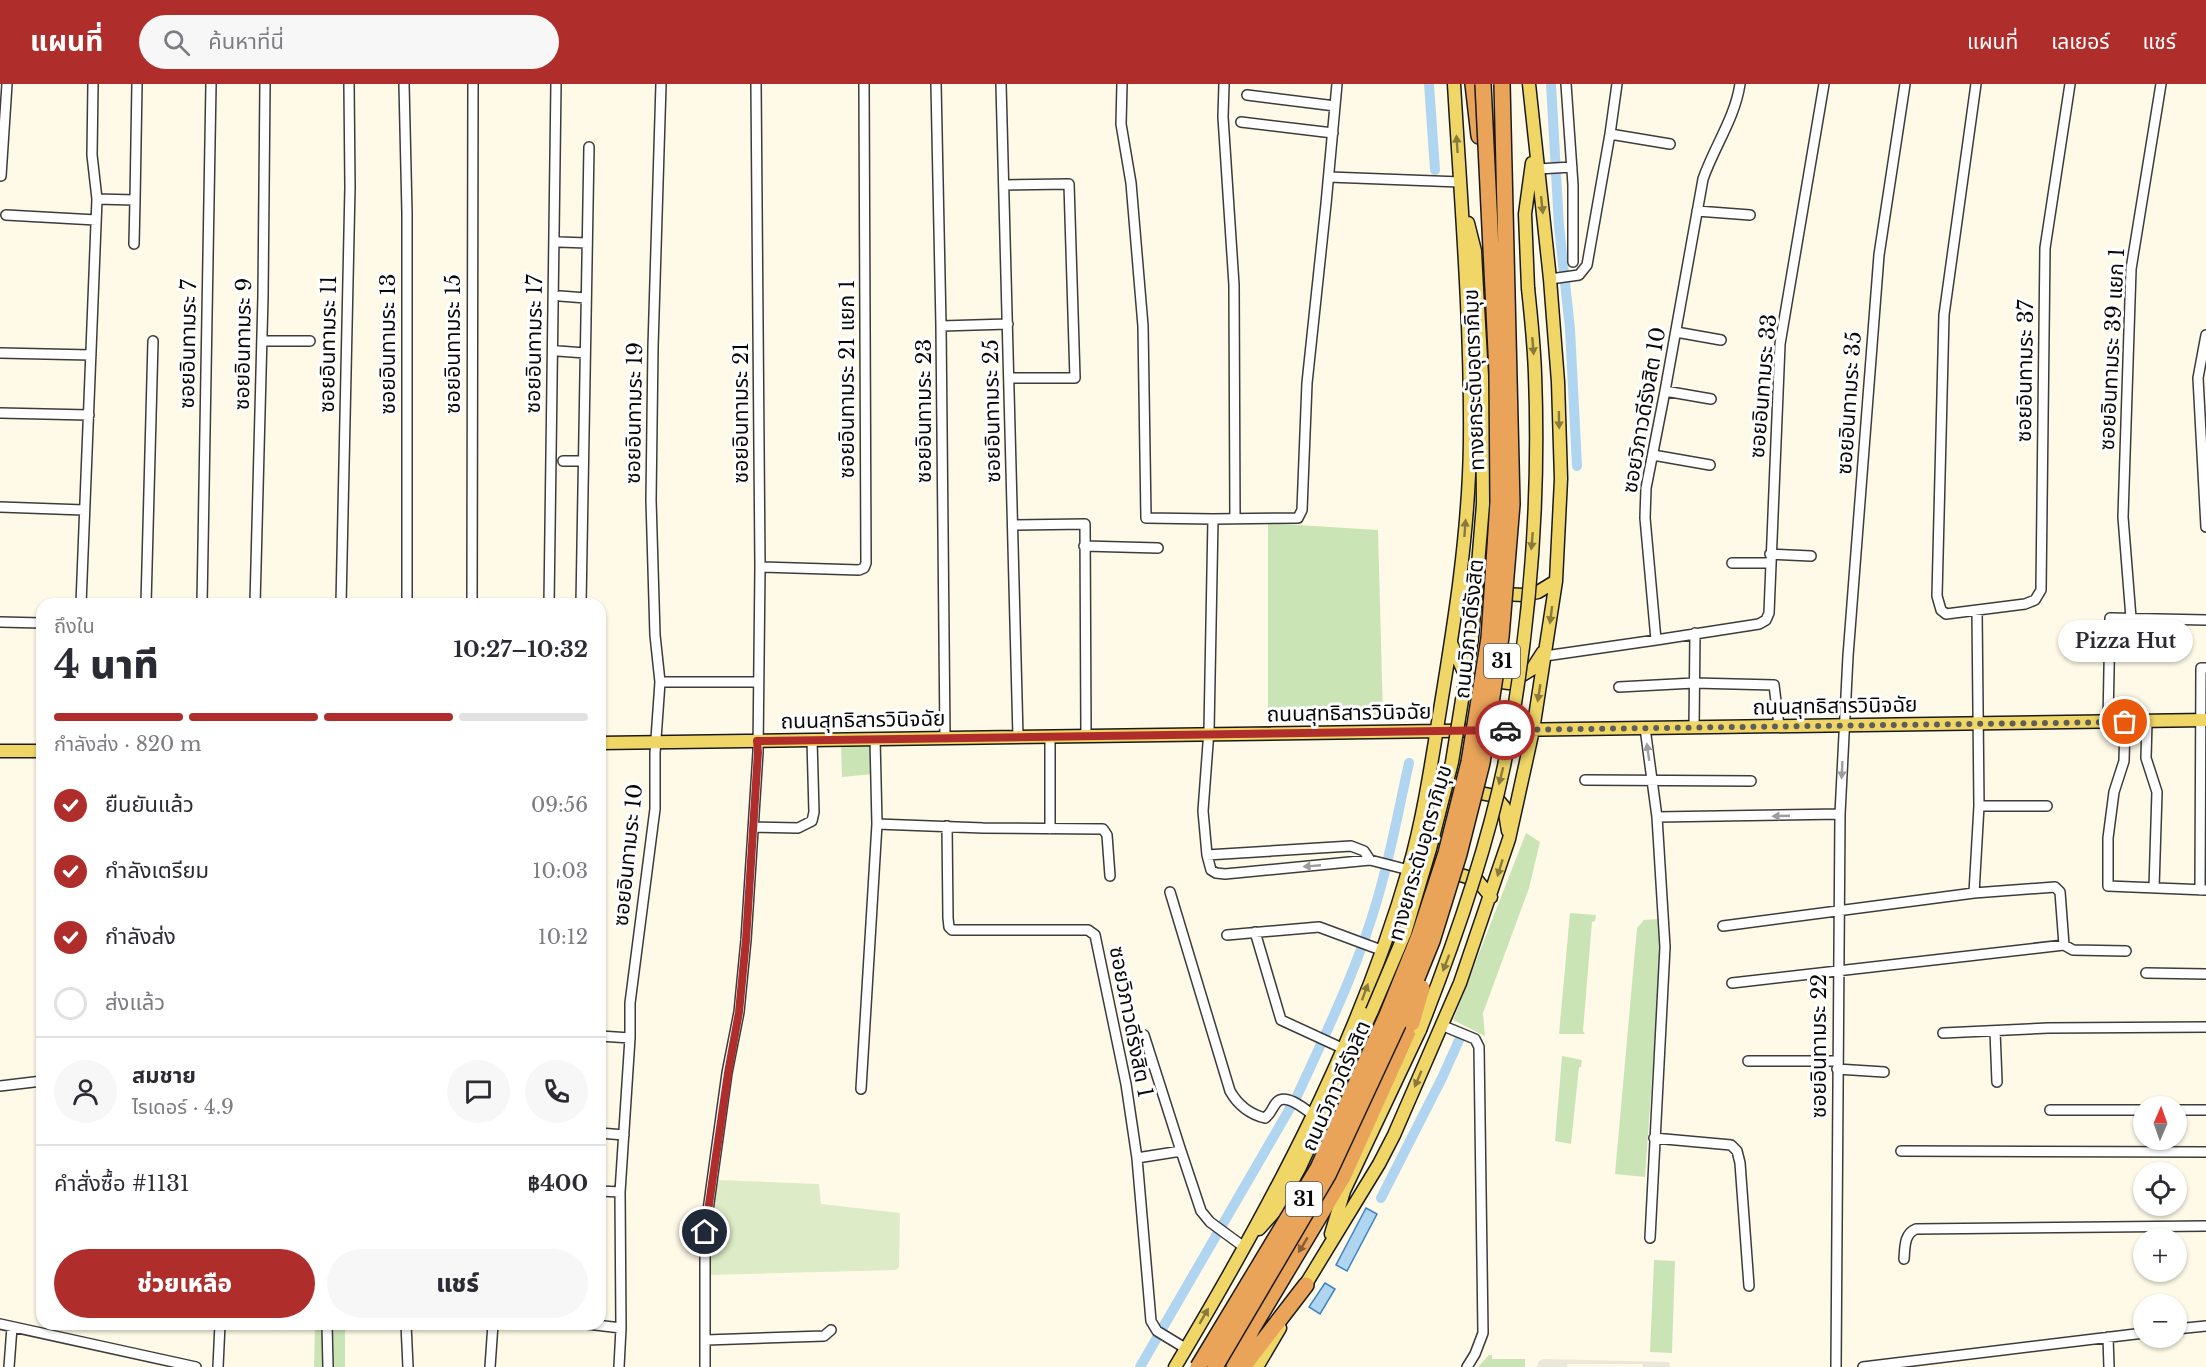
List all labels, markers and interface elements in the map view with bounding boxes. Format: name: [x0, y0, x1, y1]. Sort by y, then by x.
search box: [139, 15, 559, 69]
text: แผนที่: [30, 24, 103, 59]
icon: search: [160, 26, 193, 59]
text: ค้นหาที่นี่: [208, 28, 284, 55]
text: แผนที่: [1967, 29, 2018, 55]
text: เลเยอร์: [2051, 29, 2110, 55]
text: แชร์: [2143, 29, 2176, 55]
one-way arrow: [1453, 135, 1462, 154]
one-way arrow: [1537, 195, 1547, 214]
street label: ซอยอินทามระ 39 แยก 1: [2094, 247, 2130, 451]
street label: ซอยอินทามระ 13: [375, 273, 401, 415]
street label: ซอยอินทามระ 15: [440, 274, 466, 414]
street label: ซอยอินทามระ 17: [520, 274, 548, 414]
street label: ซอยอินทามระ 11: [314, 275, 342, 413]
street label: ซอยอินทามระ 9: [229, 278, 257, 410]
street label: ซอยอินทามระ 7: [174, 279, 202, 409]
street label: ซอยอินทามระ 21 แยก 1: [834, 280, 860, 478]
street label: ทางยกระดับอุตราภิมุข: [1458, 289, 1490, 471]
street label: ซอยอินทามระ 37: [2011, 299, 2039, 442]
street label: ซอยอินทามระ 33: [1744, 313, 1782, 459]
street label: ซอยวิภาวดีรังสิต 10: [1617, 325, 1671, 495]
street label: ซอยอินทามระ 35: [1831, 330, 1867, 476]
one-way arrow: [1528, 337, 1538, 356]
street label: ซอยอินทามระ 23: [911, 339, 937, 483]
street label: ซอยอินทามระ 25: [978, 339, 1006, 483]
street label: ซอยอินทามระ 19: [620, 342, 648, 484]
street label: ซอยอินทามระ 21: [728, 342, 754, 484]
one-way arrow: [1555, 411, 1564, 430]
one-way arrow: [1460, 518, 1469, 537]
one-way arrow: [1527, 531, 1537, 550]
street label: ถนนวิภาวดีรังสิต: [1449, 558, 1489, 700]
one-way arrow: [1547, 605, 1556, 624]
text: ถึงใน: [54, 614, 95, 638]
callout: Pizza Hut: [2058, 620, 2192, 662]
text: Pizza Hut: [2075, 629, 2176, 653]
text: 10:27–10:32: [453, 636, 588, 663]
text: 4 นาที: [54, 640, 159, 689]
road number: 31: [1484, 644, 1520, 678]
one-way arrow: [1535, 683, 1544, 702]
street label: ถนนสุทธิสารวินิจฉัย: [1752, 692, 1918, 720]
pin: [2099, 696, 2150, 747]
street label: ถนนสุทธิสารวินิจฉัย: [1266, 699, 1432, 727]
courier: [1475, 700, 1535, 760]
icon: bag: [2108, 705, 2141, 738]
street label: ถนนสุทธิสารวินิจฉัย: [780, 706, 946, 734]
icon: car: [1489, 714, 1522, 747]
text: กำลังส่ง · 820 m: [54, 732, 202, 756]
one-way arrow: [1644, 742, 1653, 761]
one-way arrow: [1837, 760, 1846, 779]
street label: ทางยกระดับอุตราภิมุข: [1382, 762, 1458, 944]
one-way arrow: [1496, 766, 1506, 785]
street label: ซอยอินทามระ 10: [608, 782, 648, 928]
icon: check: [54, 789, 87, 822]
text: ยืนยันแล้ว: [105, 791, 194, 818]
text: 09:56: [531, 793, 588, 817]
one-way arrow: [1772, 811, 1791, 821]
icon: check: [54, 855, 87, 888]
text: กำลังเตรียม: [105, 857, 209, 884]
text: 10:03: [533, 859, 588, 883]
one-way arrow: [1495, 859, 1504, 877]
one-way arrow: [1302, 861, 1321, 871]
icon: check: [54, 921, 87, 954]
text: กำลังส่ง: [105, 923, 176, 950]
text: 10:12: [538, 925, 588, 949]
street label: ซอยวิภาวดีรังสิต 1: [1104, 944, 1158, 1100]
one-way arrow: [1441, 954, 1451, 972]
street label: ซอยอินทามระ 22: [1806, 974, 1832, 1118]
one-way arrow: [1361, 983, 1371, 1001]
text: ส่งแล้ว: [105, 989, 165, 1016]
street label: ถนนวิภาวดีรังสิต: [1296, 1017, 1376, 1155]
button: person: [54, 1060, 117, 1123]
button: chat: [447, 1060, 510, 1123]
button: phone: [525, 1060, 588, 1123]
text: สมชาย: [132, 1062, 196, 1089]
one-way arrow: [1413, 1070, 1423, 1088]
text: ไรเดอร์ · 4.9: [132, 1095, 234, 1119]
north arrow: [2133, 1096, 2187, 1150]
map controls: [2133, 1096, 2187, 1348]
button: locate: [2133, 1162, 2187, 1216]
text: คำสั่งซื้อ #1131: [54, 1170, 190, 1197]
text: ฿400: [527, 1170, 588, 1197]
road number: 31: [1286, 1182, 1322, 1216]
pin: [679, 1206, 730, 1257]
icon: home: [688, 1215, 721, 1248]
button: +: [2133, 1228, 2187, 1282]
one-way arrow: [1297, 1237, 1308, 1253]
button: ช่วยเหลือ: [54, 1249, 315, 1318]
button: แชร์: [327, 1249, 588, 1318]
button: −: [2133, 1294, 2187, 1348]
one-way arrow: [1199, 1307, 1209, 1324]

